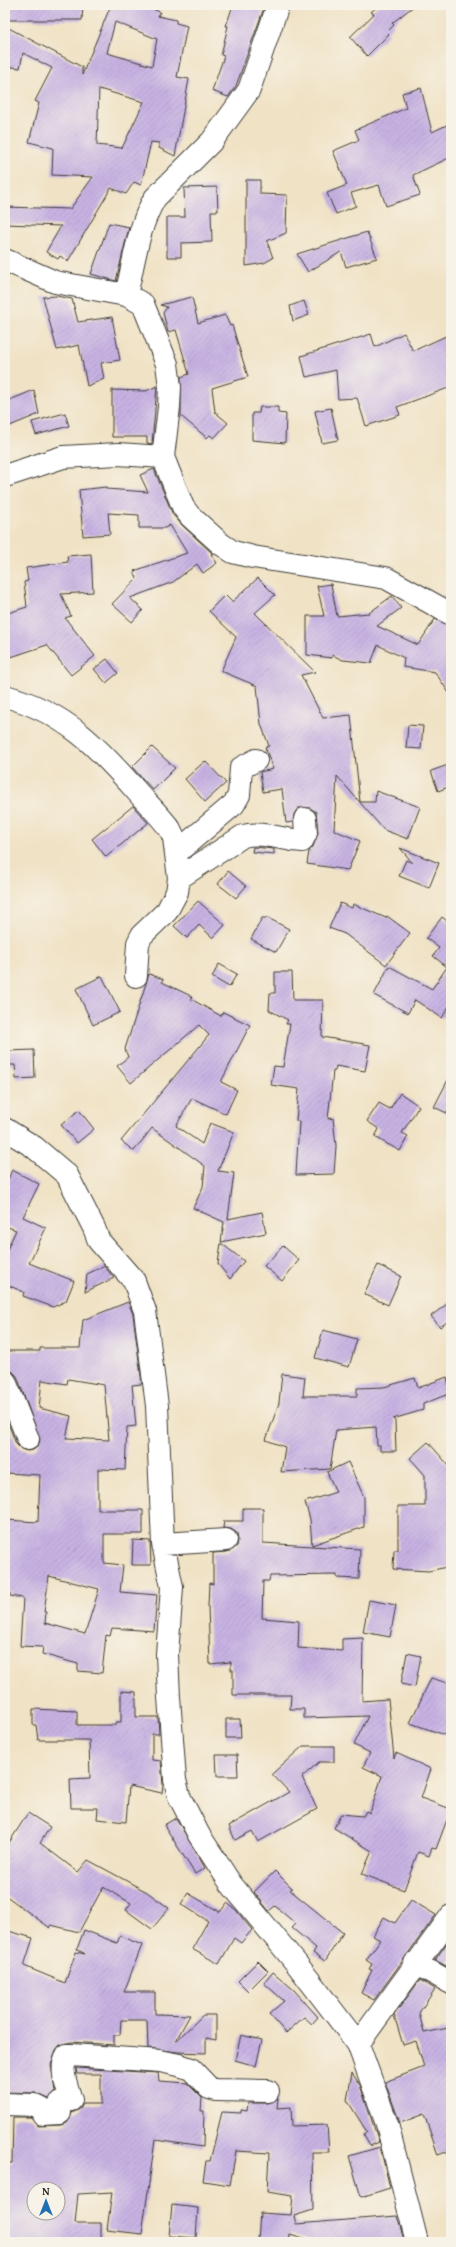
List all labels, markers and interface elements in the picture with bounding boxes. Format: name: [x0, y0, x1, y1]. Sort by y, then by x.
north arrow: [26, 2181, 66, 2221]
text: N: [42, 2183, 50, 2199]

